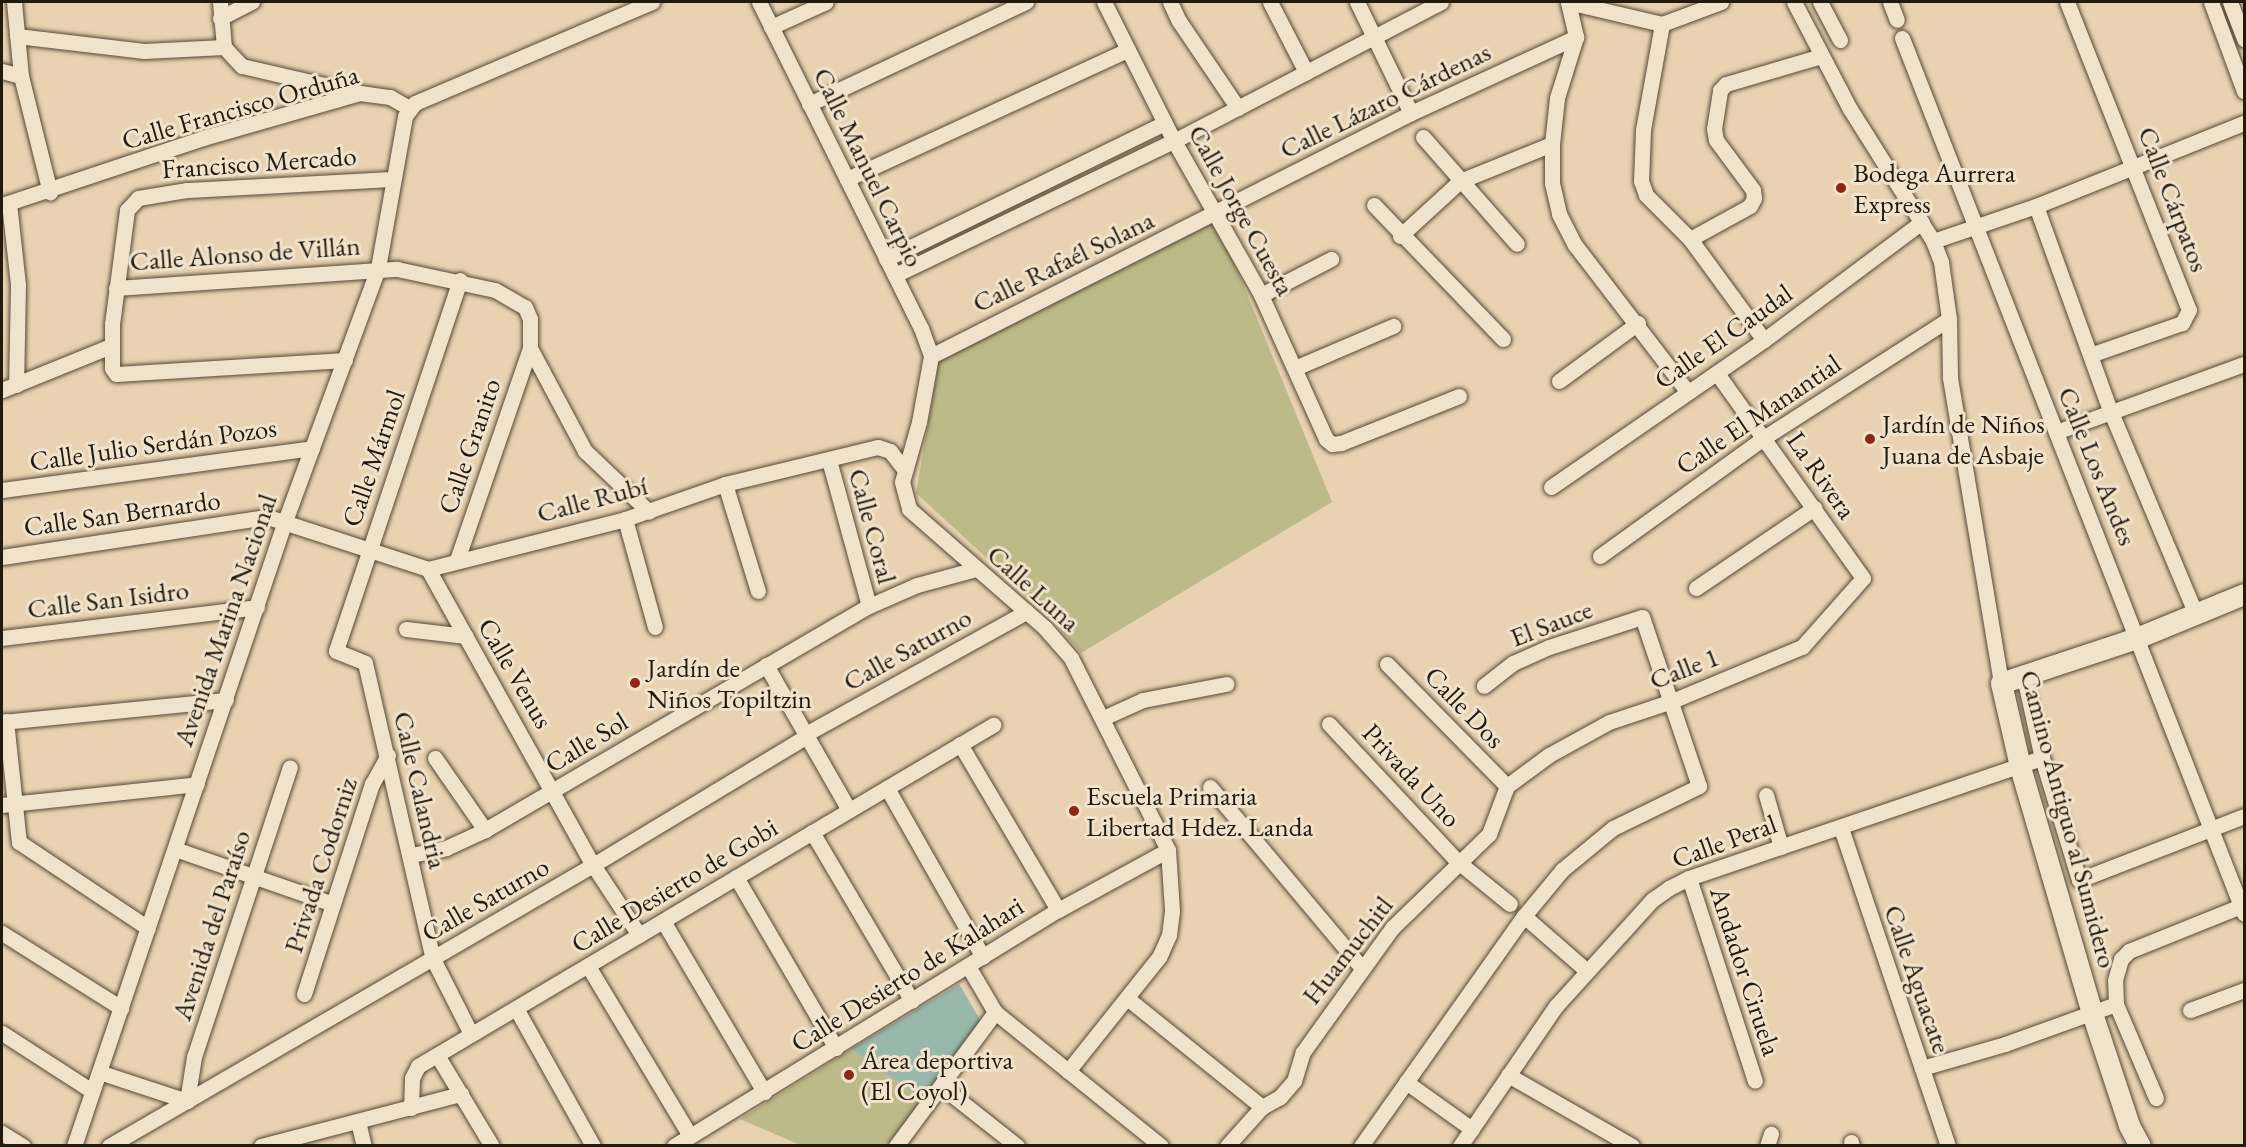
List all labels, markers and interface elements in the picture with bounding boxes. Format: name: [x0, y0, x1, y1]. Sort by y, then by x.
street label: Calle Lázaro Cárdenas: [1274, 35, 1496, 165]
street label: Calle Francisco Orduña: [118, 58, 362, 156]
street label: Calle Manuel Carpio: [807, 62, 931, 272]
street label: Calle Jorge Cuesta: [1182, 119, 1302, 301]
street label: Calle Cárpatos: [2132, 122, 2216, 276]
street label: Francisco Mercado: [161, 139, 357, 185]
place label: Bodega Aurrera Express: [1853, 156, 2016, 219]
marker: Bodega Aurrera Express: [1834, 181, 1848, 195]
street label: Calle Rafaél Solana: [967, 203, 1159, 319]
street label: Calle Alonso de Villán: [129, 229, 361, 277]
street label: Calle El Caudal: [1648, 277, 1798, 395]
street label: Calle El Manantial: [1669, 347, 1847, 481]
street label: Calle Granito: [431, 374, 507, 518]
street label: Calle Los Andes: [2052, 382, 2144, 550]
street label: Calle Mármol: [334, 385, 412, 531]
place label: Jardín de Niños Juana de Asbaje: [1882, 407, 2045, 470]
street label: Calle Julio Serdán Pozos: [27, 411, 279, 477]
street label: La Rivera: [1780, 425, 1864, 525]
marker: Jardín de Niños Juana de Asbaje: [1863, 432, 1877, 446]
street label: Calle Coral: [842, 465, 904, 587]
street label: Calle Rubí: [533, 469, 651, 529]
street label: Calle San Bernardo: [22, 483, 222, 543]
street label: Avenida Marina Nacional: [167, 490, 283, 750]
street label: Calle Luna: [981, 538, 1087, 638]
street label: Calle San Isidro: [25, 573, 191, 625]
street label: El Sauce: [1505, 593, 1597, 653]
street label: Calle Saturno: [837, 601, 977, 697]
street label: Calle Venus: [471, 612, 561, 734]
street label: Calle 1: [1645, 640, 1723, 696]
place label: Jardín de Niños Topiltzin: [647, 651, 812, 714]
street label: Calle Dos: [1418, 659, 1512, 755]
street label: Camino Antiguo al Sumidero: [2014, 667, 2124, 971]
marker: Jardín de Niños Topiltzin: [628, 676, 642, 690]
street label: Calle Sol: [539, 705, 633, 779]
street label: Calle Calandria: [387, 708, 455, 872]
street label: Privada Uno: [1356, 716, 1468, 834]
street label: Privada Codorniz: [276, 773, 364, 957]
place label: Escuela Primaria Libertad Hdez. Landa: [1086, 779, 1313, 842]
marker: Escuela Primaria Libertad Hdez. Landa: [1067, 804, 1081, 818]
street label: Calle Peral: [1667, 807, 1781, 875]
street label: Calle Desierto de Gobi: [565, 811, 783, 959]
street label: Avenida del Paraíso: [165, 826, 257, 1024]
street label: Calle Saturno: [416, 850, 554, 948]
street label: Andador Ciruela: [1703, 882, 1789, 1060]
street label: Calle Desierto de Kalahari: [785, 889, 1029, 1059]
street label: Huamuchitl: [1295, 889, 1399, 1011]
street label: Calle Aguacate: [1878, 901, 1958, 1057]
place label: Área deportiva (El Coyol): [861, 1043, 1013, 1106]
marker: Área deportiva (El Coyol): [842, 1068, 856, 1082]

